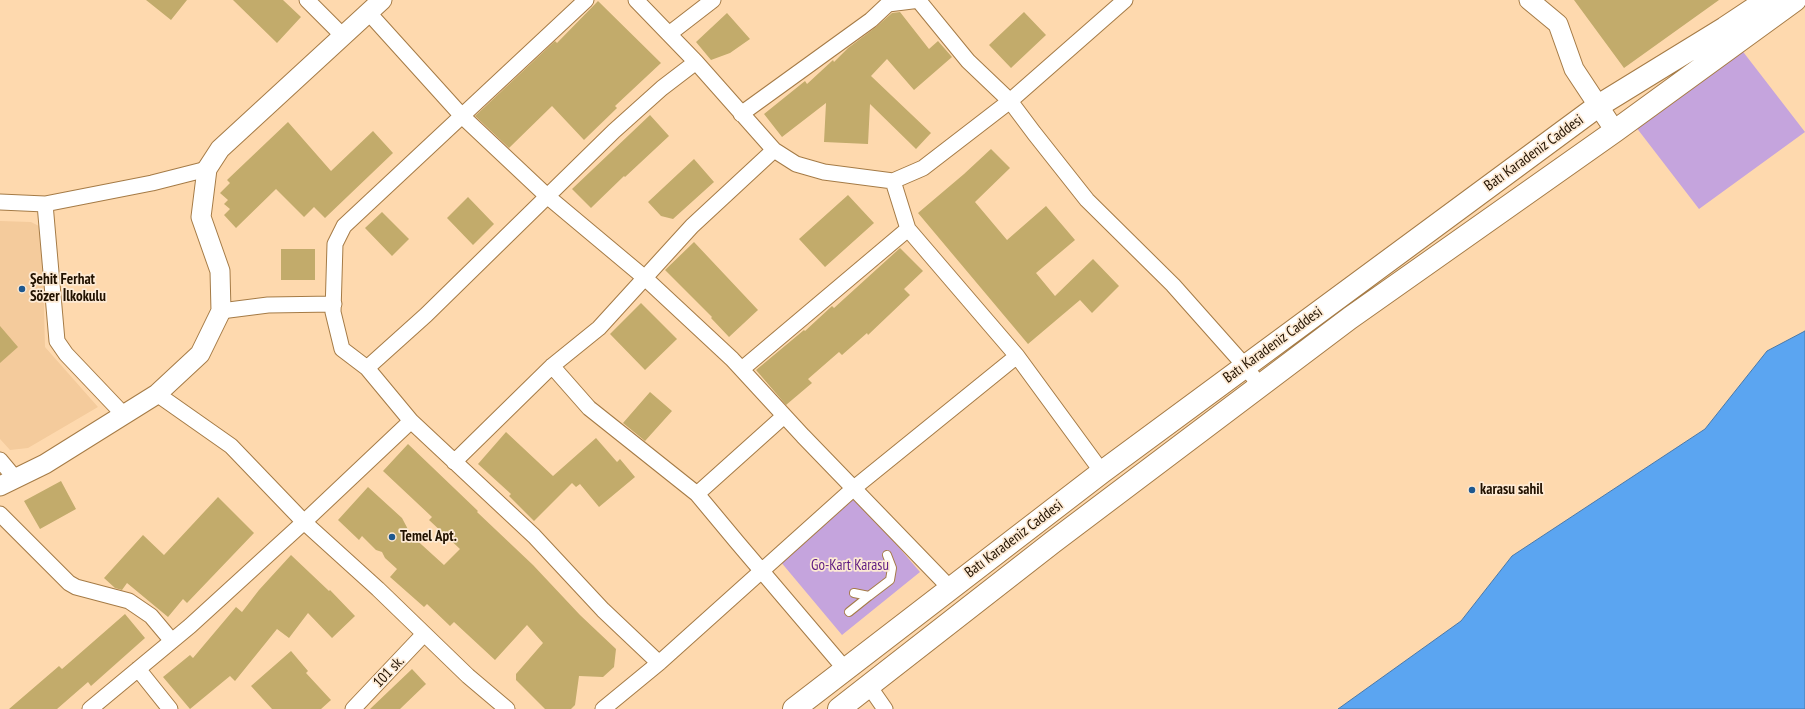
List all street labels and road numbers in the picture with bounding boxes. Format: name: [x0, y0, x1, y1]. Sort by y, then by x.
street label: Batı Karadeniz Caddesi: [1481, 111, 1587, 195]
street label: Batı Karadeniz Caddesi: [1220, 303, 1326, 387]
street label: Batı Karadeniz Caddesi: [961, 496, 1067, 582]
street label: 101 sk.: [370, 652, 408, 692]

